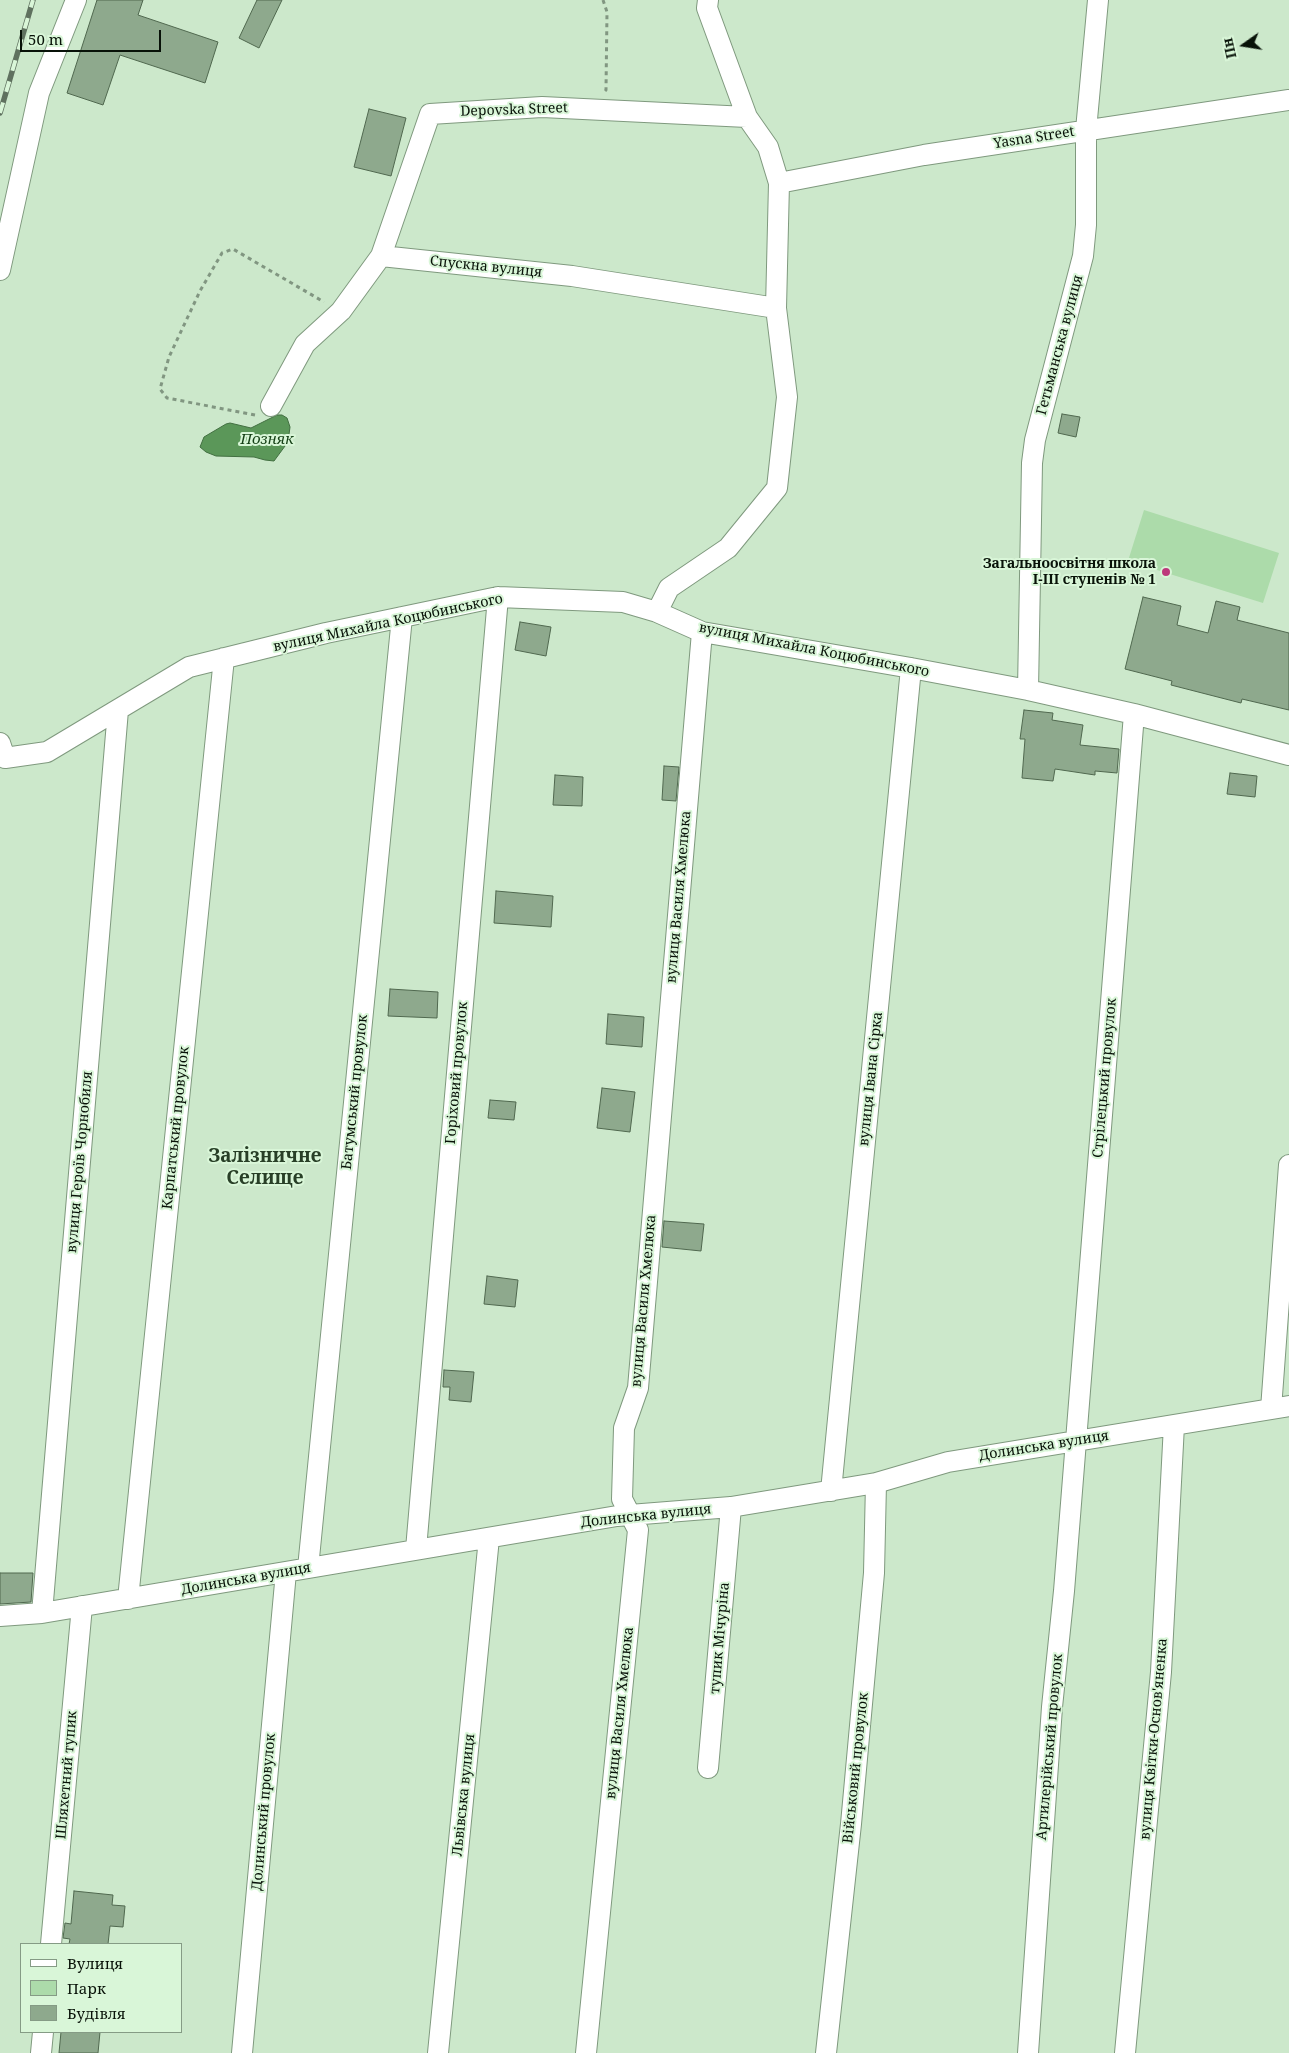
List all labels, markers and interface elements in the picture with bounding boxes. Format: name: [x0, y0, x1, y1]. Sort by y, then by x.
scale bar: [22, 20, 164, 52]
north arrow: [1219, 20, 1269, 70]
text: 50 m: [28, 29, 63, 49]
text: Пн: [1217, 36, 1240, 61]
street label: Depovska Street: [460, 100, 568, 120]
street label: Yasna Street: [992, 123, 1076, 153]
street label: Спускна вулиця: [429, 253, 543, 281]
street label: Гетьманська вулиця: [1033, 273, 1087, 417]
water label: Позняк: [240, 431, 294, 449]
place label: Загальноосвітня школа І-ІІІ ступенів № 1: [983, 556, 1156, 588]
marker: Загальноосвітня школа І-ІІІ ступенів № 1: [1160, 566, 1172, 578]
street label: вулиця Михайла Коцюбинського: [272, 590, 504, 656]
street label: вулиця Михайла Коцюбинського: [697, 619, 931, 681]
street label: вулиця Василя Хмелюка: [663, 810, 695, 984]
street label: Стрілецький провулок: [1090, 997, 1120, 1159]
street label: Горіховий провулок: [442, 1001, 472, 1145]
street label: вулиця Івана Сірка: [856, 1011, 886, 1147]
street label: Батумський провулок: [338, 1014, 372, 1170]
street label: Карпатський провулок: [159, 1046, 193, 1210]
street label: вулиця Героїв Чорнобиля: [64, 1070, 96, 1254]
district label: Залізничне Селище: [208, 1146, 322, 1190]
street label: вулиця Василя Хмелюка: [628, 1214, 660, 1388]
street label: Долинська вулиця: [978, 1427, 1110, 1465]
street label: Долинська вулиця: [580, 1501, 712, 1531]
street label: Долинська вулиця: [180, 1559, 312, 1599]
street label: тупик Мічуріна: [707, 1581, 733, 1695]
street label: вулиця Василя Хмелюка: [603, 1626, 637, 1800]
street label: вулиця Квітки-Основ'яненка: [1137, 1637, 1171, 1841]
street label: Артилерійський провулок: [1033, 1653, 1067, 1841]
street label: Військовий провулок: [840, 1692, 872, 1844]
street label: Шляхетний тупик: [53, 1710, 81, 1840]
street label: Долинський провулок: [249, 1733, 279, 1891]
street label: Львівська вулиця: [449, 1733, 479, 1857]
legend: [20, 1943, 182, 2033]
text: Вулиця: [67, 1953, 123, 1973]
text: Парк: [67, 1978, 106, 1998]
text: Будівля: [67, 2003, 125, 2023]

